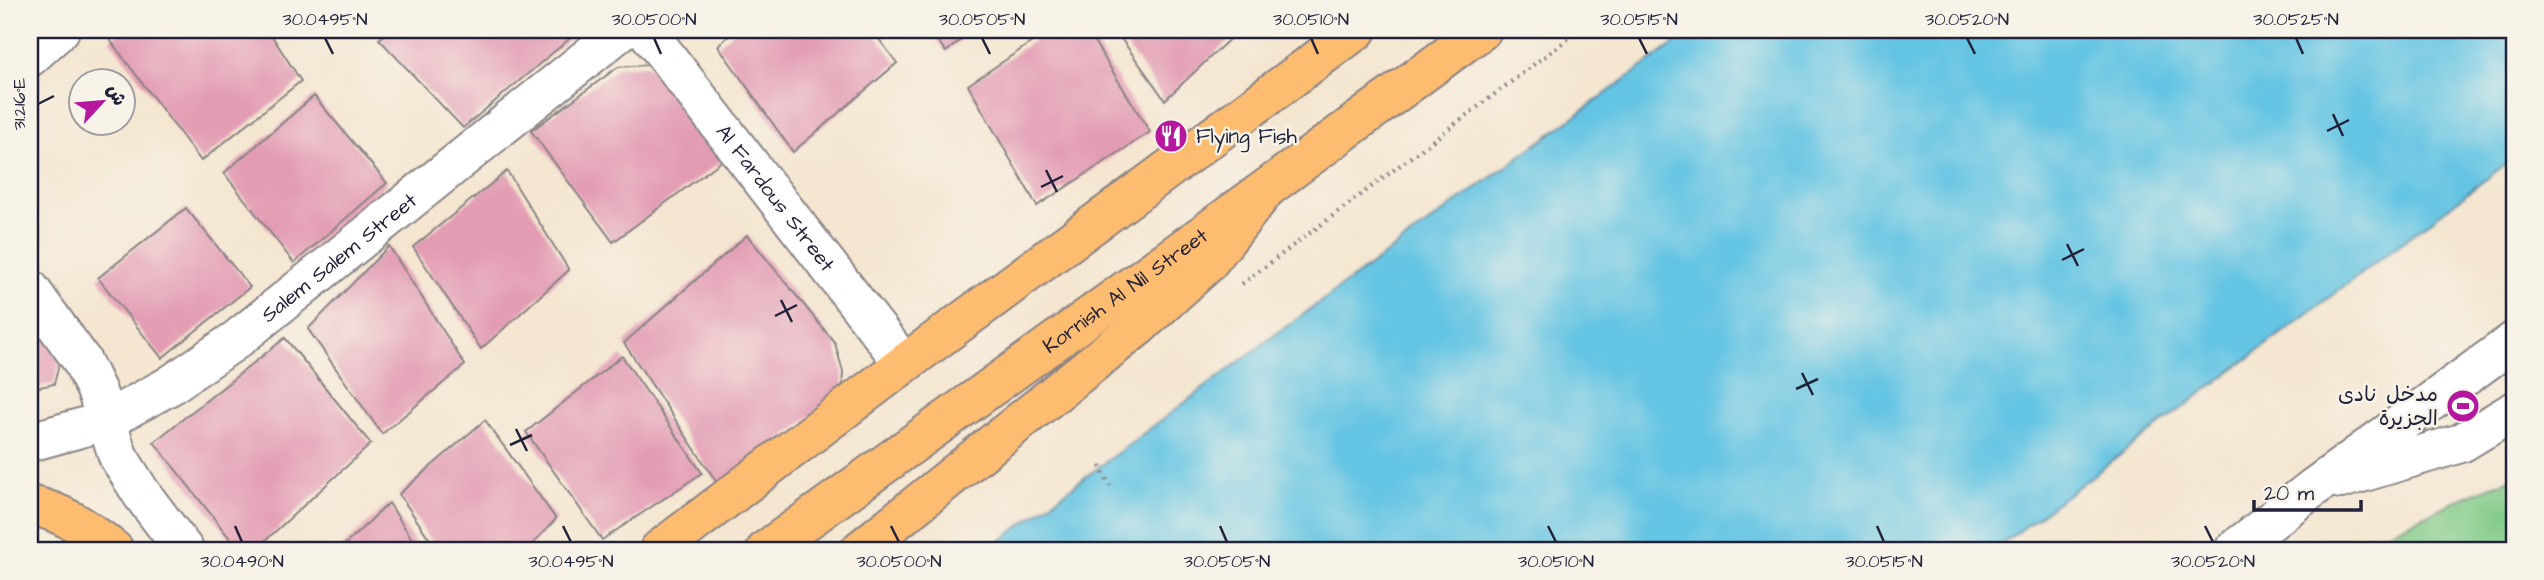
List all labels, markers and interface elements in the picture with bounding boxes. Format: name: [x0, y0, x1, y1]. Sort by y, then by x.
text: 30.0495°N: [283, 7, 367, 32]
text: 30.0500°N: [611, 7, 697, 32]
text: 30.0505°N: [939, 7, 1025, 32]
text: 30.0510°N: [1273, 7, 1349, 32]
text: 30.0515°N: [1600, 7, 1678, 32]
text: 30.0520°N: [1925, 7, 2009, 32]
text: 30.0525°N: [2253, 7, 2339, 32]
north arrow: [66, 66, 136, 136]
text: 31.216°E: [7, 77, 32, 130]
text: ش: [99, 80, 133, 111]
restaurant icon: Flying Fish: [1152, 117, 1190, 155]
street label: Al Fardous Street: [709, 118, 842, 278]
place label: Flying Fish: [1196, 122, 1298, 153]
street label: Salem Salem Street: [255, 186, 424, 329]
street label: Kornish Al Nil Street: [1037, 221, 1214, 360]
place label: مدخل نادى الجزيرة: [2338, 380, 2438, 433]
sports icon: مدخل نادى الجزيرة: [2444, 387, 2482, 425]
scale bar: [2254, 468, 2360, 512]
text: 20 m: [2264, 479, 2315, 508]
text: 30.0490°N: [200, 549, 284, 574]
text: 30.0495°N: [529, 549, 613, 574]
text: 30.0500°N: [856, 549, 942, 574]
text: 30.0505°N: [1184, 549, 1270, 574]
text: 30.0510°N: [1518, 549, 1594, 574]
text: 30.0515°N: [1845, 549, 1923, 574]
text: 30.0520°N: [2171, 549, 2255, 574]

